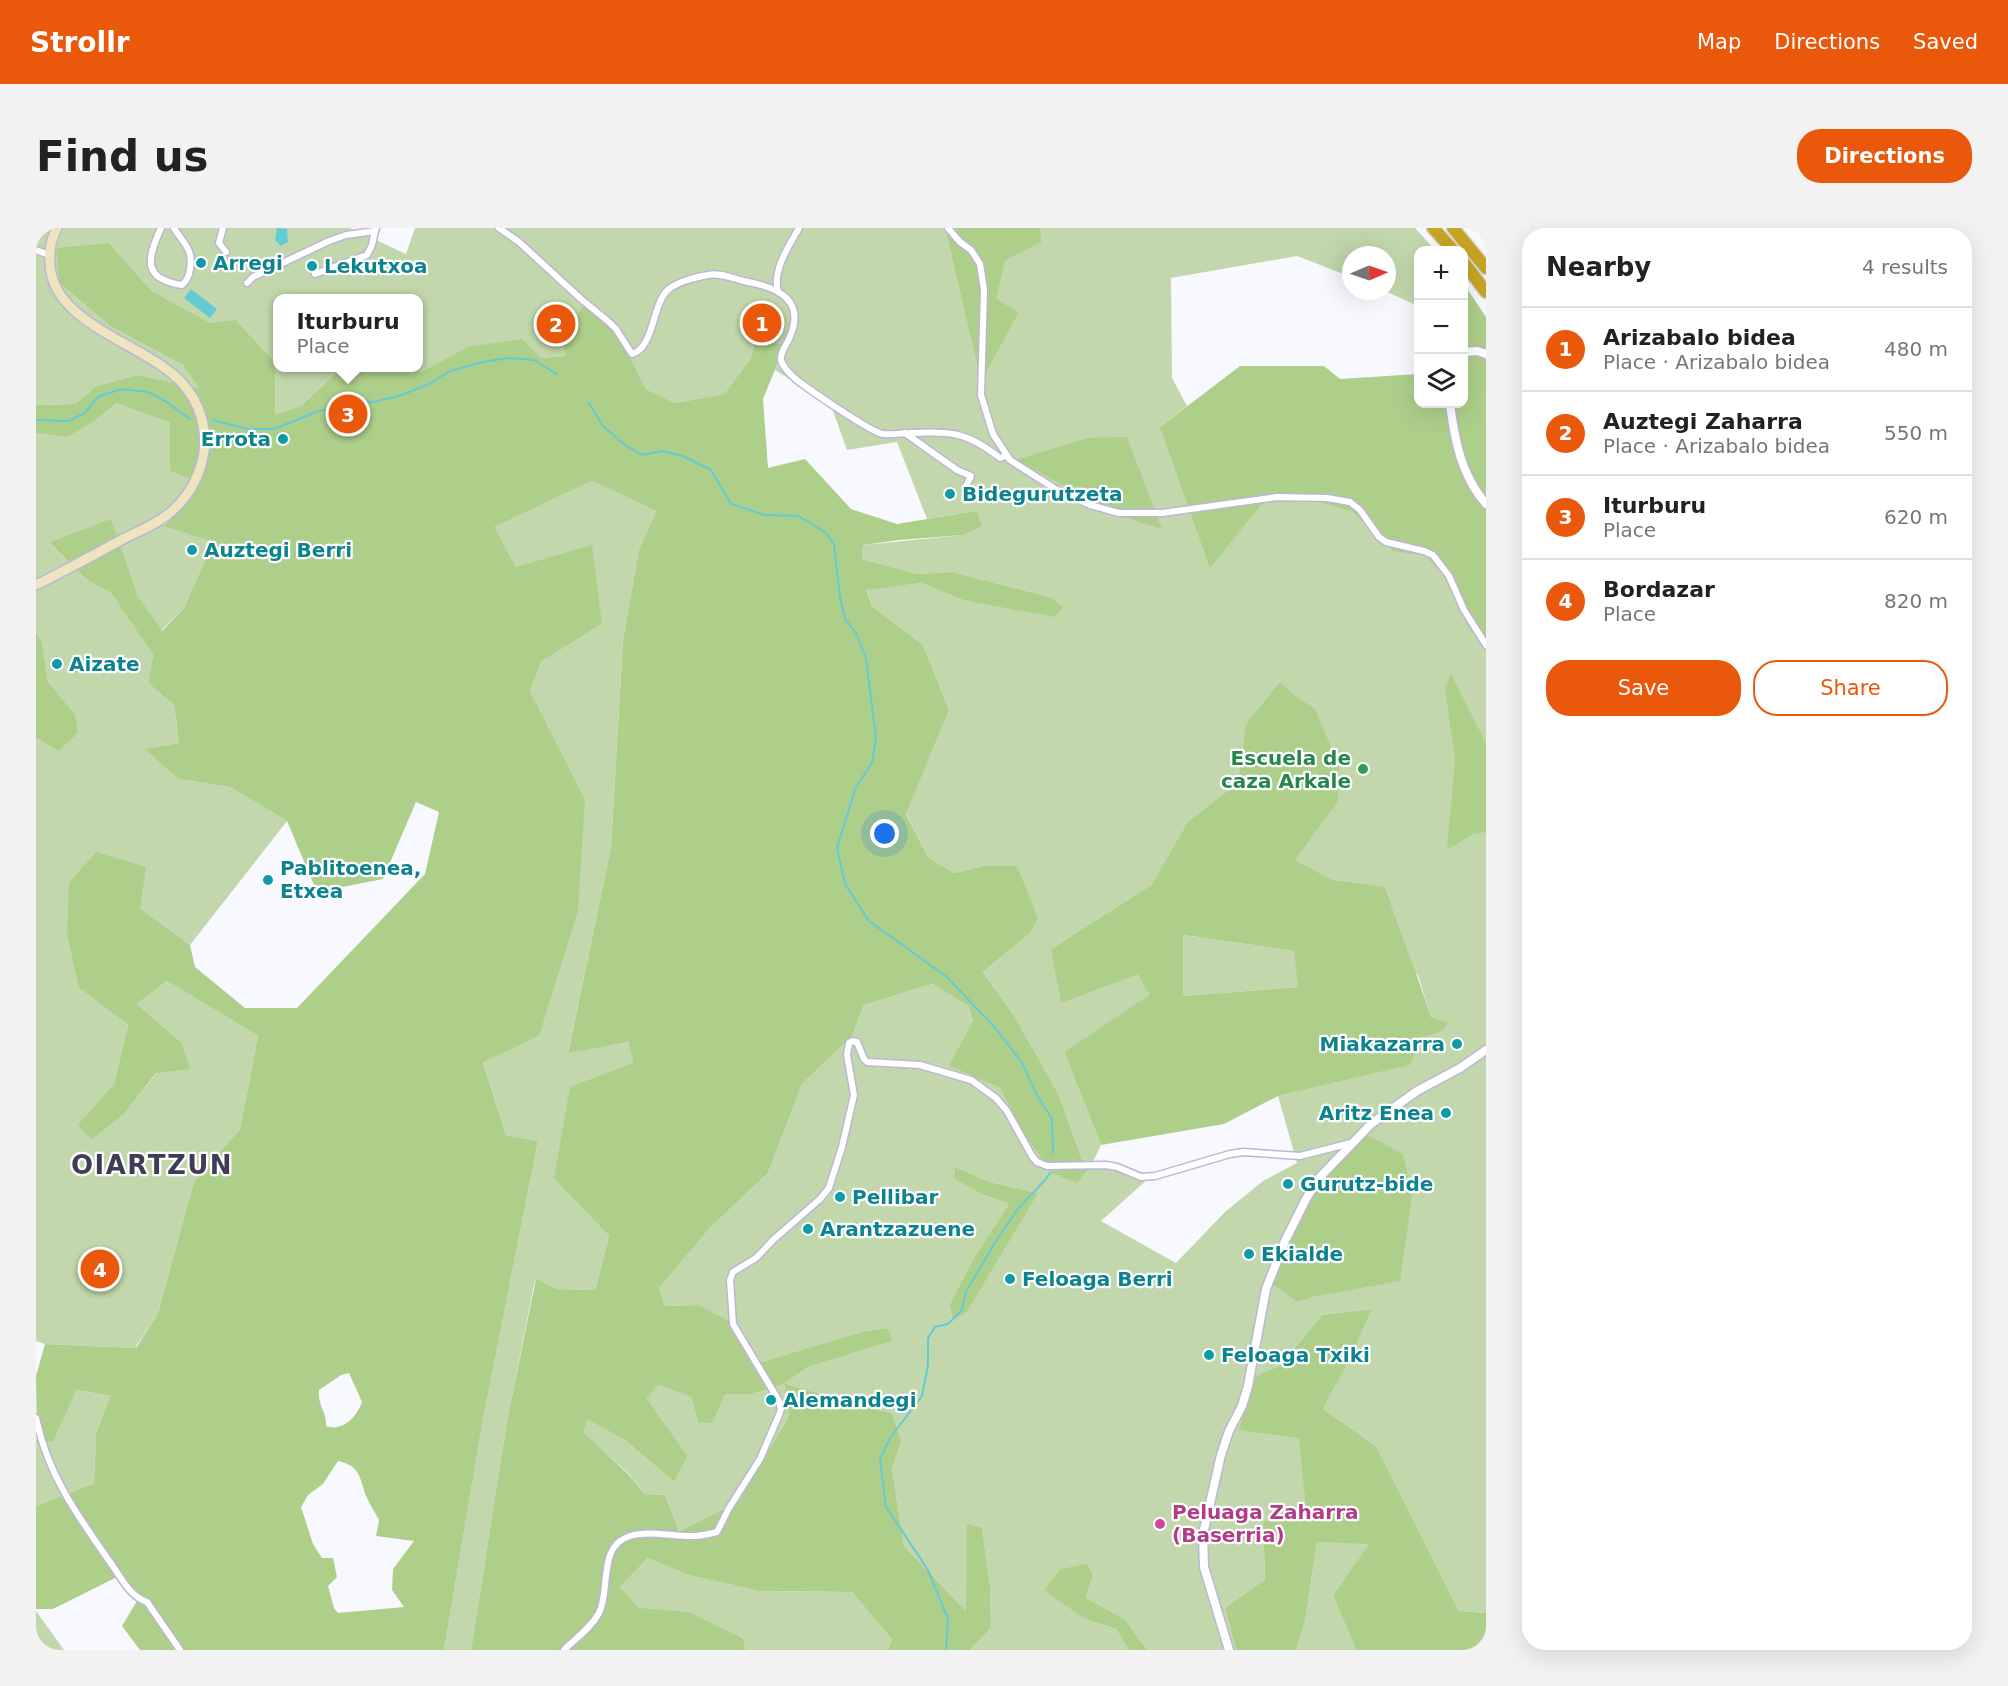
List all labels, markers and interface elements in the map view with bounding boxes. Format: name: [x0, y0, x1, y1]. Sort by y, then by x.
text: Strollr: [30, 26, 130, 59]
text: Map: [1697, 30, 1741, 54]
text: Directions: [1774, 30, 1880, 54]
text: Saved: [1913, 30, 1978, 54]
button: Directions: [1797, 129, 1972, 183]
text: Find us: [36, 132, 209, 181]
north arrow: [1342, 246, 1396, 300]
map controls: [1414, 246, 1468, 408]
button: +: [1414, 246, 1468, 300]
place label: Arregi: [213, 251, 283, 275]
text: Nearby: [1546, 252, 1651, 282]
place label: Lekutxoa: [324, 254, 428, 278]
text: 4 results: [1862, 255, 1948, 279]
marker: Arregi: [194, 256, 208, 270]
marker: Lekutxoa: [305, 259, 319, 273]
popup: [273, 294, 423, 372]
pin: 1: [742, 300, 782, 346]
button: −: [1414, 300, 1468, 354]
pin: 2: [536, 302, 576, 346]
text: Iturburu: [296, 309, 400, 334]
text: Arizabalo bidea: [1603, 325, 1796, 350]
text: Place: [296, 334, 350, 358]
text: 1: [1559, 337, 1572, 361]
text: 480 m: [1884, 337, 1948, 361]
text: Place · Arizabalo bidea: [1603, 350, 1830, 374]
button: layers: [1414, 354, 1468, 408]
pin: 3: [328, 392, 368, 436]
text: Auztegi Zaharra: [1603, 409, 1803, 434]
text: 2: [1559, 421, 1572, 445]
text: 550 m: [1884, 421, 1948, 445]
place label: Errota: [201, 427, 271, 451]
marker: Errota: [276, 432, 290, 446]
text: Place · Arizabalo bidea: [1603, 434, 1830, 458]
place label: Bidegurutzeta: [962, 482, 1122, 506]
marker: Bidegurutzeta: [943, 487, 957, 501]
text: Iturburu: [1603, 493, 1706, 518]
text: 3: [1559, 505, 1572, 529]
text: 620 m: [1884, 505, 1948, 529]
text: Place: [1603, 518, 1656, 542]
place label: Auztegi Berri: [204, 538, 352, 562]
marker: Auztegi Berri: [185, 543, 199, 557]
text: Bordazar: [1603, 577, 1715, 602]
text: 4: [1559, 589, 1572, 613]
text: 820 m: [1884, 589, 1948, 613]
text: Place: [1603, 602, 1656, 626]
place label: Aizate: [69, 652, 140, 676]
marker: Aizate: [50, 657, 64, 671]
button: Save: [1546, 660, 1741, 716]
button: Share: [1753, 660, 1948, 716]
place label: Escuela de caza Arkale: [1221, 746, 1351, 793]
marker: Escuela de caza Arkale: [1356, 762, 1370, 776]
your location: [870, 819, 899, 848]
place label: Pablitoenea, Etxea: [280, 856, 421, 903]
marker: Pablitoenea, Etxea: [261, 873, 275, 887]
place label: Miakazarra: [1320, 1032, 1445, 1056]
marker: Miakazarra: [1450, 1037, 1464, 1051]
place label: Aritz Enea: [1319, 1101, 1434, 1125]
marker: Aritz Enea: [1439, 1106, 1453, 1120]
district label: OIARTZUN: [71, 1150, 233, 1180]
place label: Gurutz-bide: [1300, 1172, 1433, 1196]
marker: Gurutz-bide: [1281, 1177, 1295, 1191]
place label: Pellibar: [852, 1185, 939, 1209]
marker: Pellibar: [833, 1190, 847, 1204]
place label: Arantzazuene: [820, 1217, 975, 1241]
marker: Arantzazuene: [801, 1222, 815, 1236]
place label: Ekialde: [1261, 1242, 1343, 1266]
pin: 4: [80, 1246, 120, 1292]
marker: Ekialde: [1242, 1247, 1256, 1261]
place label: Feloaga Berri: [1022, 1267, 1173, 1291]
marker: Feloaga Berri: [1003, 1272, 1017, 1286]
place label: Feloaga Txiki: [1221, 1343, 1370, 1367]
marker: Feloaga Txiki: [1202, 1348, 1216, 1362]
place label: Alemandegi: [783, 1388, 917, 1412]
marker: Alemandegi: [764, 1393, 778, 1407]
place label: Peluaga Zaharra (Baserria): [1172, 1500, 1359, 1547]
marker: Peluaga Zaharra (Baserria): [1153, 1517, 1167, 1531]

